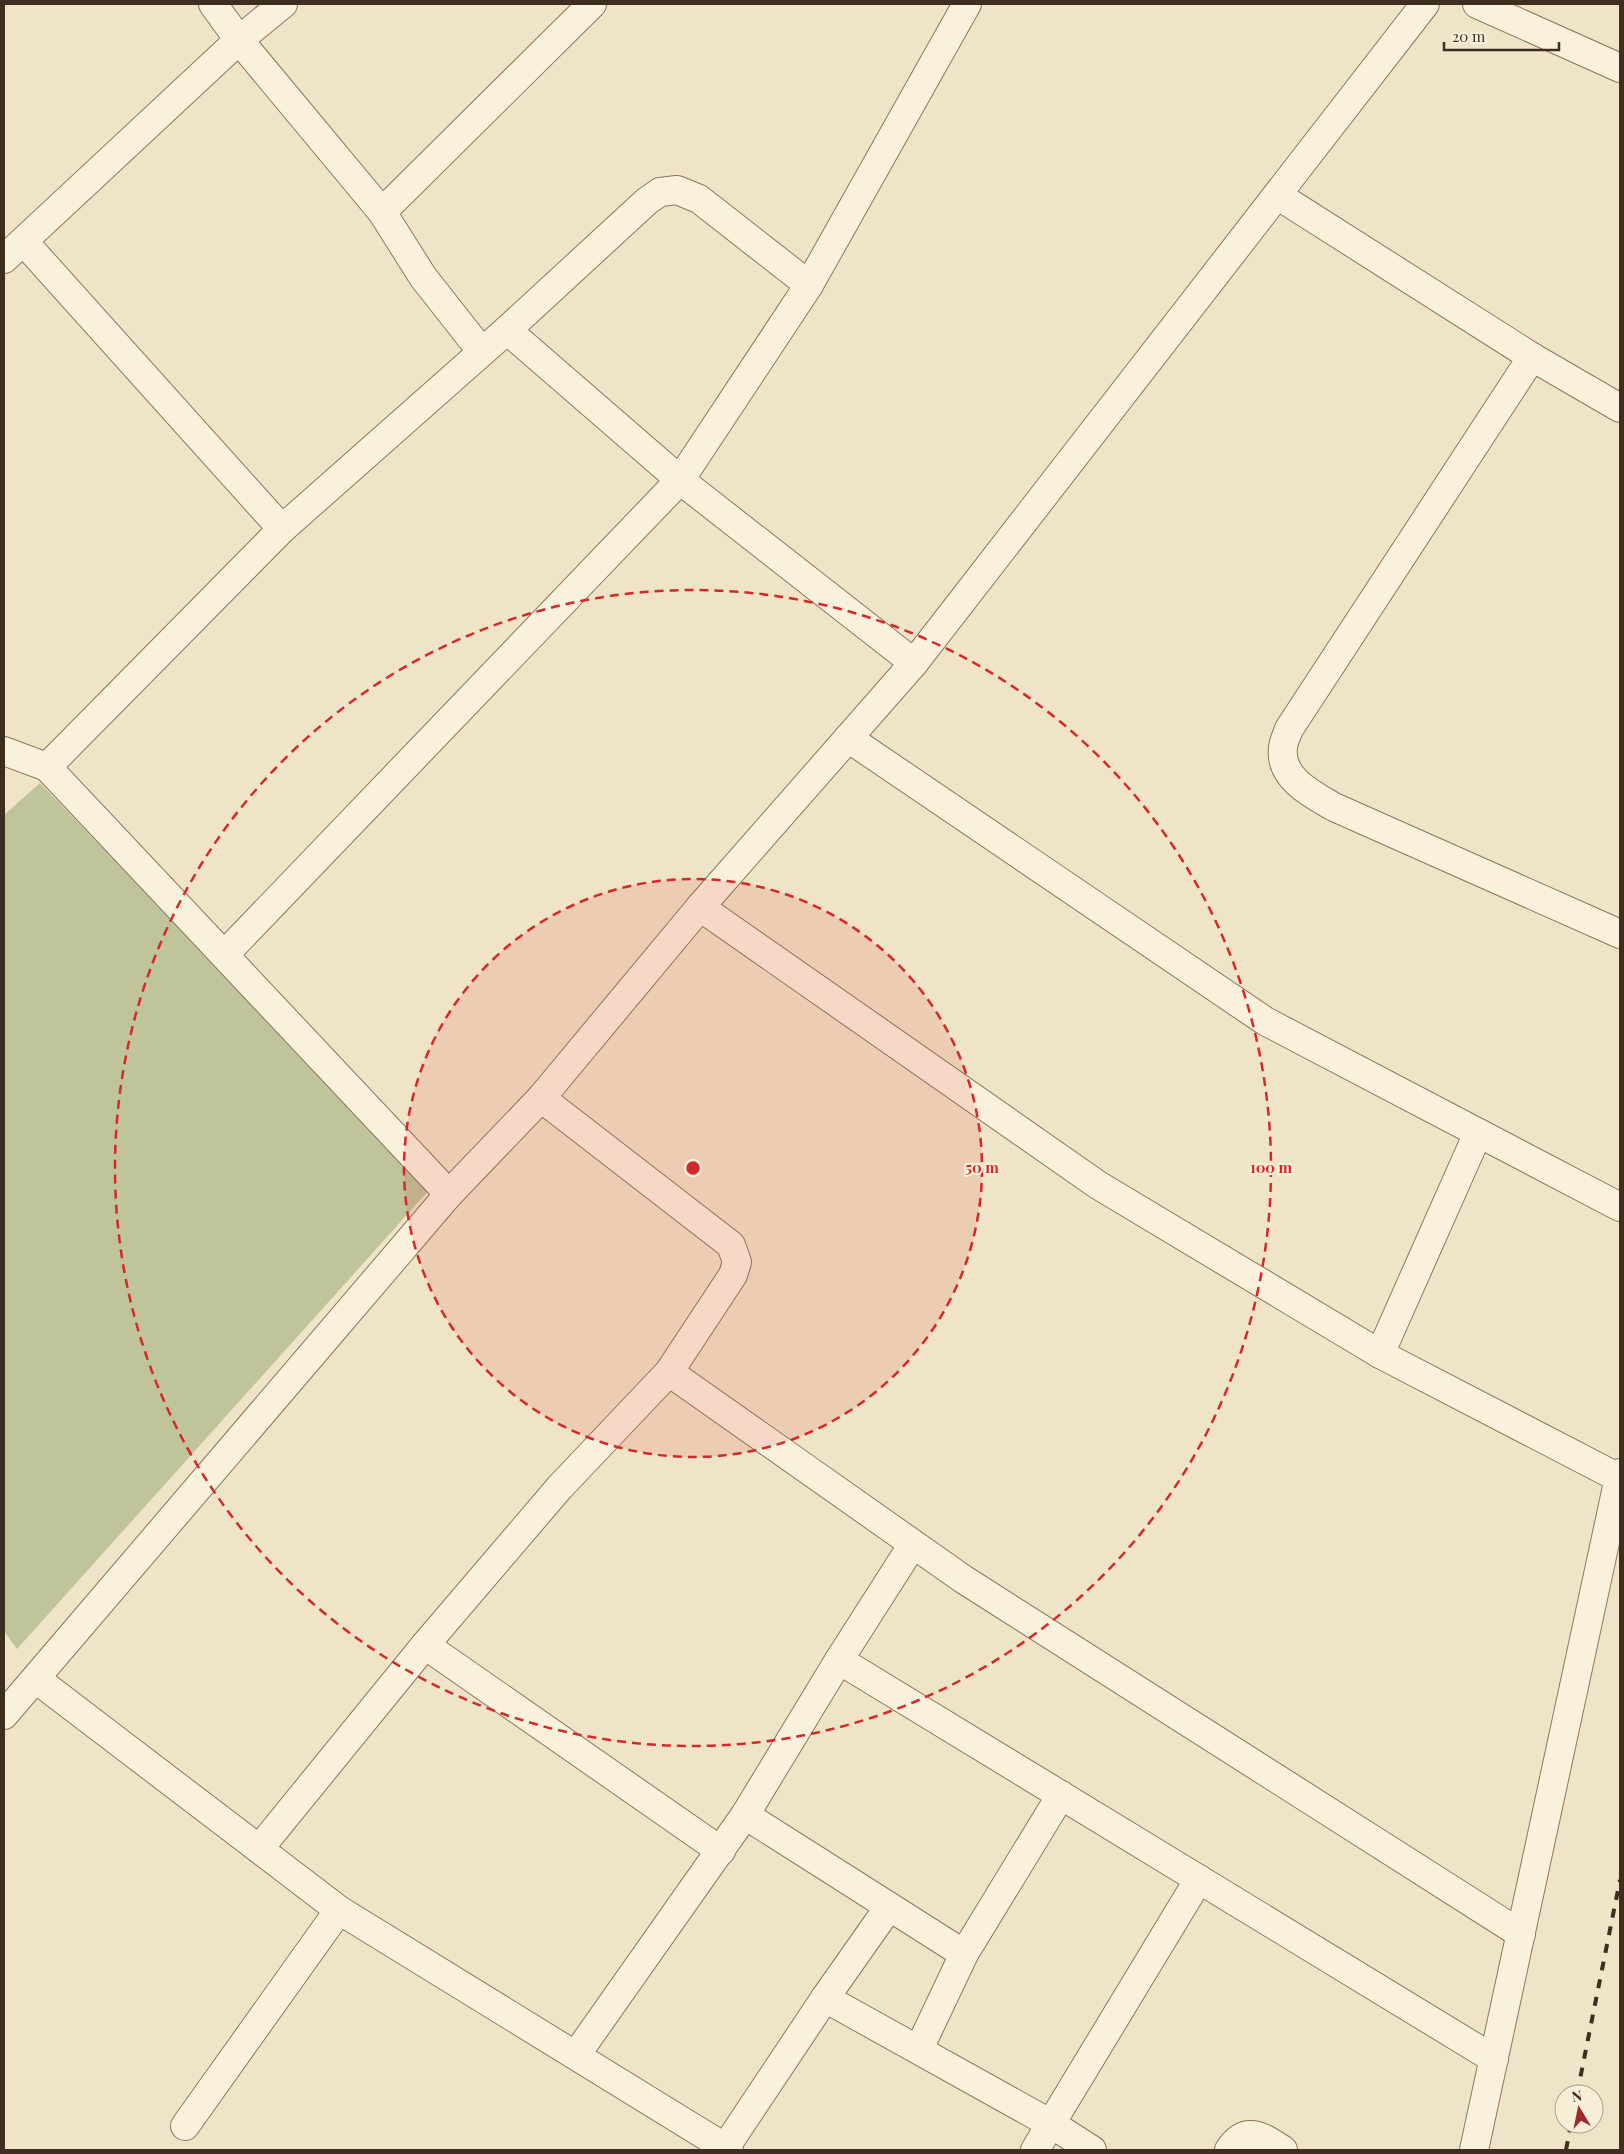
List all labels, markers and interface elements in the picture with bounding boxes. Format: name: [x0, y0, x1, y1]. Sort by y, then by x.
scale bar: [1444, 20, 1559, 52]
text: 20 m: [1452, 26, 1486, 46]
text: 50 m: [965, 1157, 999, 1177]
text: 100 m: [1250, 1157, 1293, 1177]
centre of rings: [684, 1159, 702, 1177]
north arrow: [1554, 2084, 1604, 2134]
text: N: [1570, 2085, 1583, 2106]

